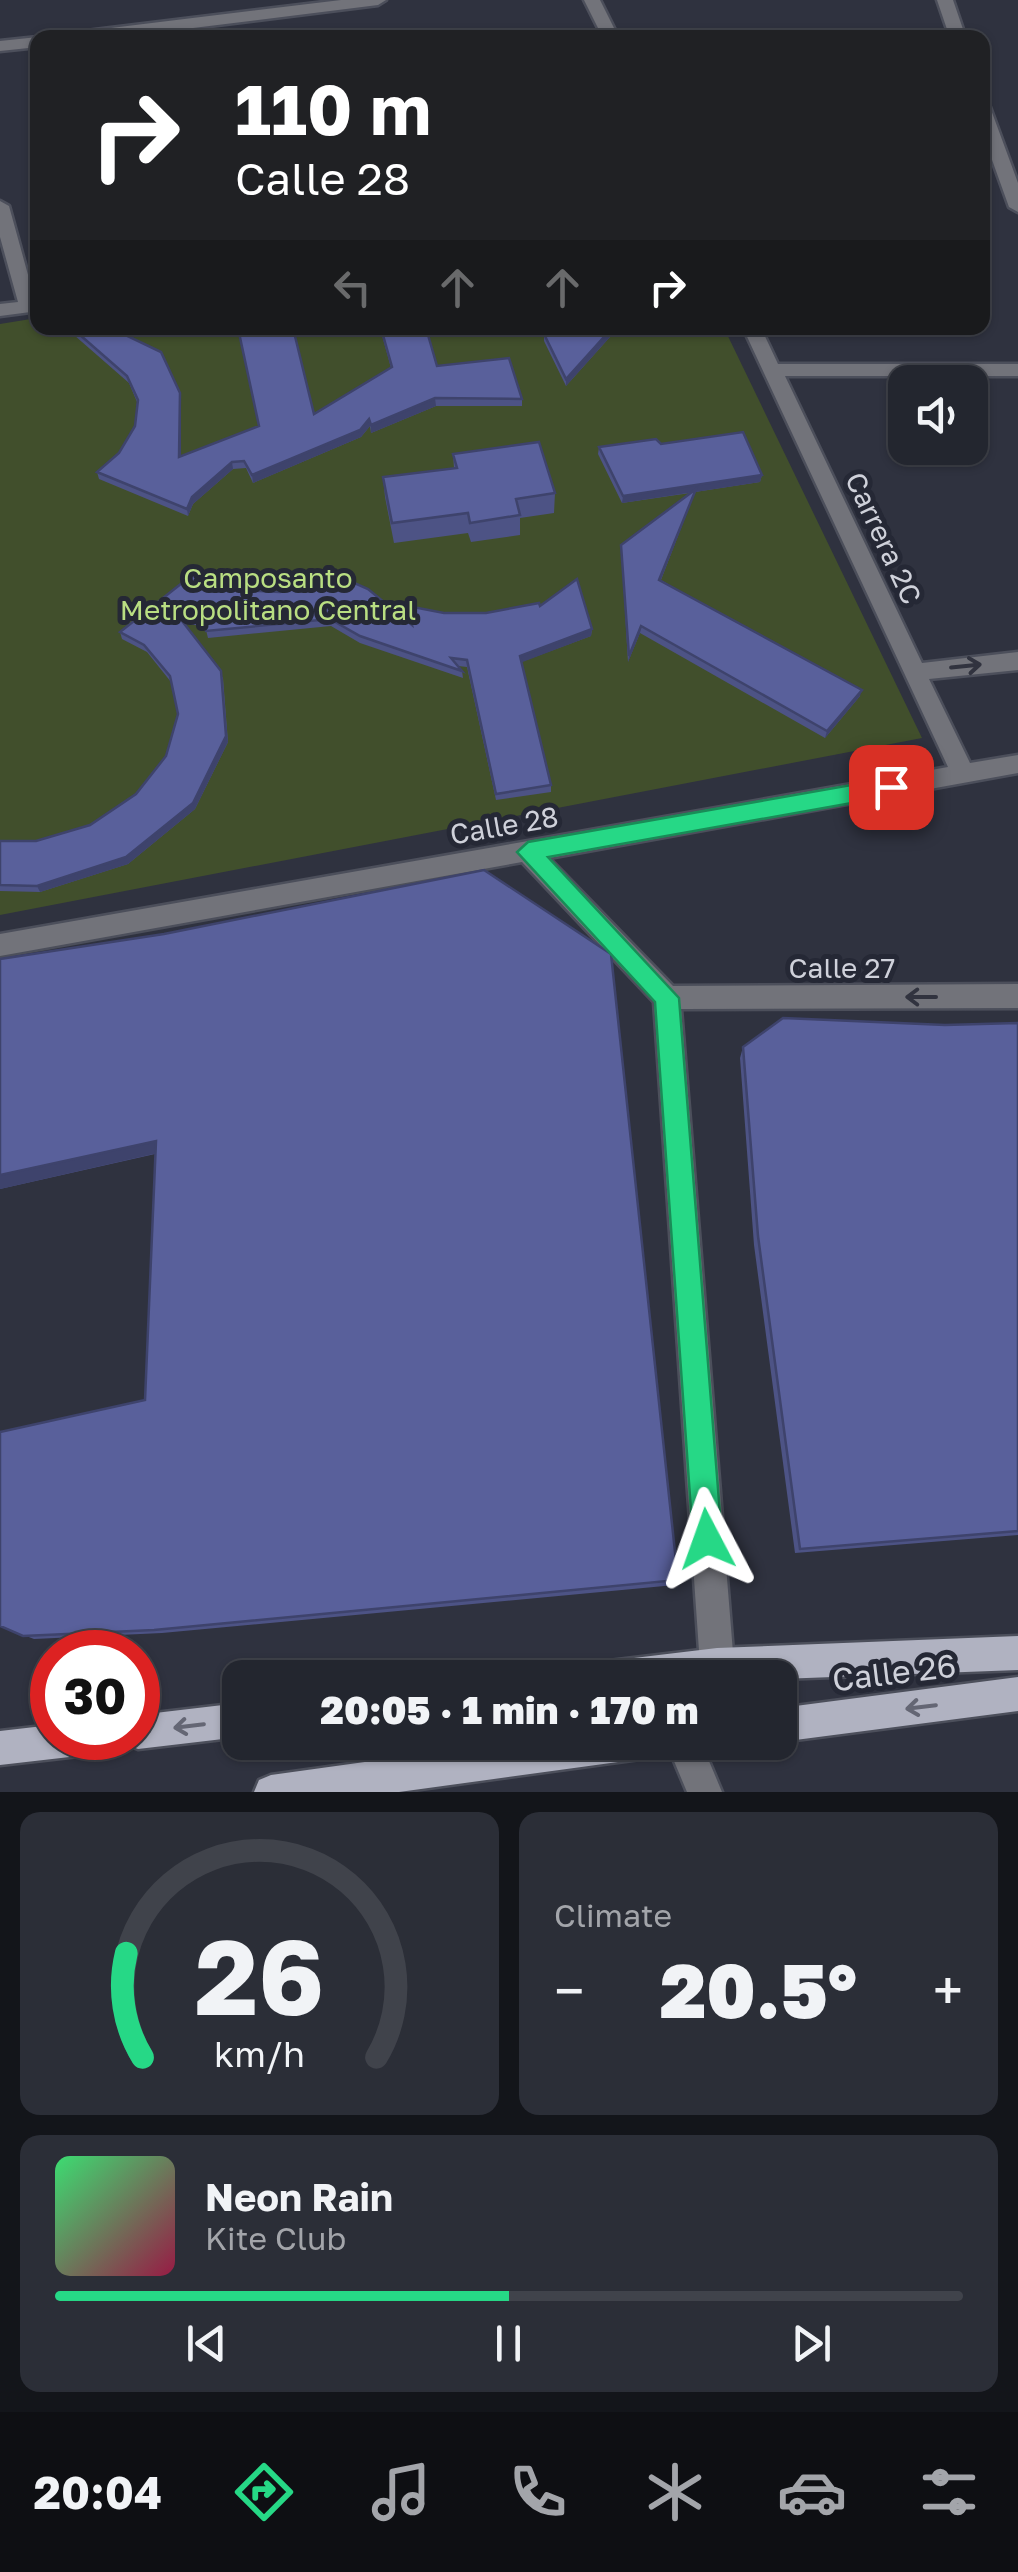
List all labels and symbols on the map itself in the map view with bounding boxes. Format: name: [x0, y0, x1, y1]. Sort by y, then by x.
street label: Carrera 2C: [839, 467, 929, 609]
park label: Camposanto Metropolitano Central: [120, 561, 416, 626]
one-way arrow: [950, 657, 982, 676]
pin: [849, 745, 934, 830]
street label: Calle 28: [447, 799, 561, 851]
street label: Calle 27: [789, 951, 895, 984]
one-way arrow: [905, 988, 938, 1006]
position arrow: [655, 1487, 759, 1591]
speed limit sign: 30: [30, 1630, 160, 1760]
street label: Calle 26: [830, 1646, 958, 1698]
one-way arrow: [906, 1698, 938, 1716]
one-way arrow: [173, 1717, 205, 1736]

